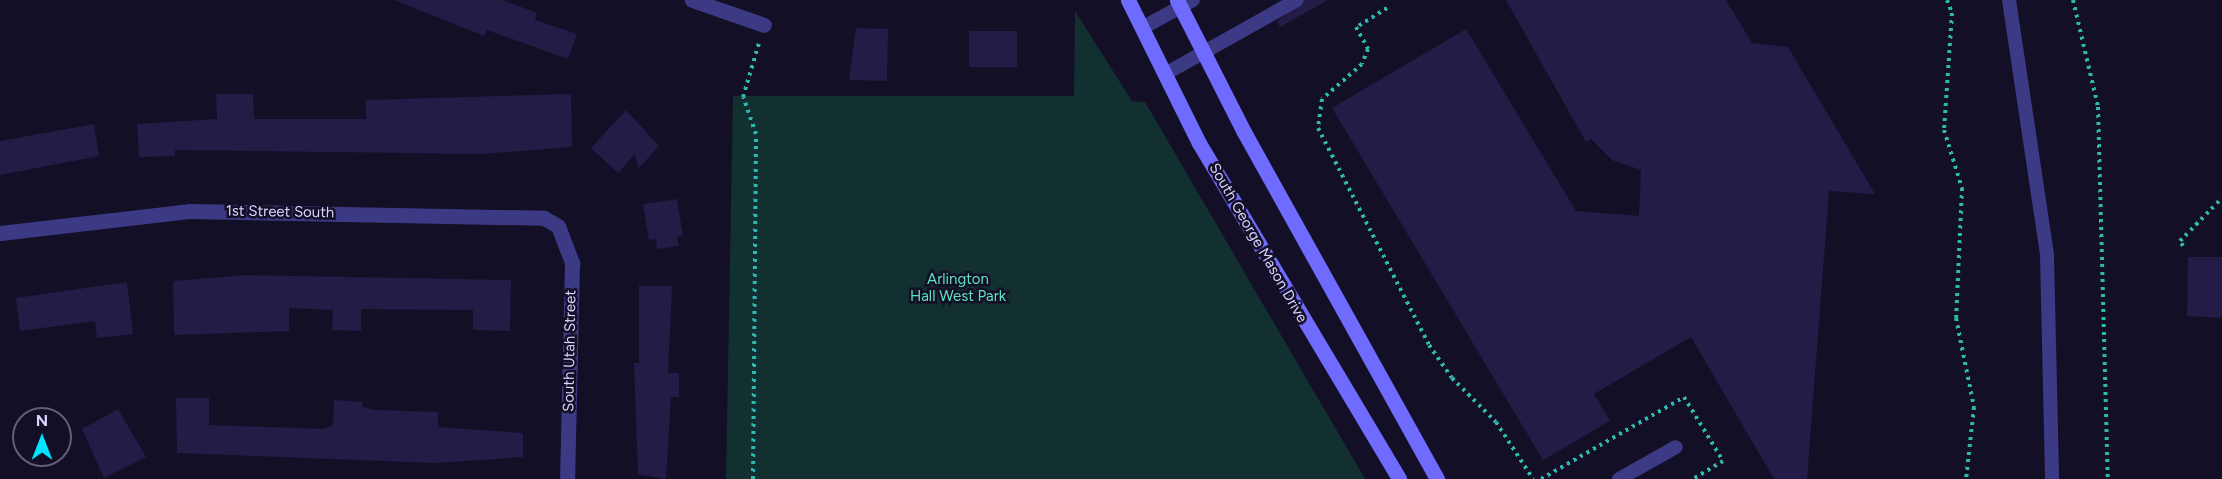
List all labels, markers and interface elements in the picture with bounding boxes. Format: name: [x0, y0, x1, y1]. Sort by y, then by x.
street label: South George Mason Drive: [1205, 160, 1311, 326]
street label: 1st Street South: [226, 202, 334, 222]
park label: Arlington Hall West Park: [910, 270, 1006, 305]
street label: South Utah Street: [560, 290, 580, 412]
north arrow: [12, 407, 72, 467]
text: N: [36, 411, 48, 430]

